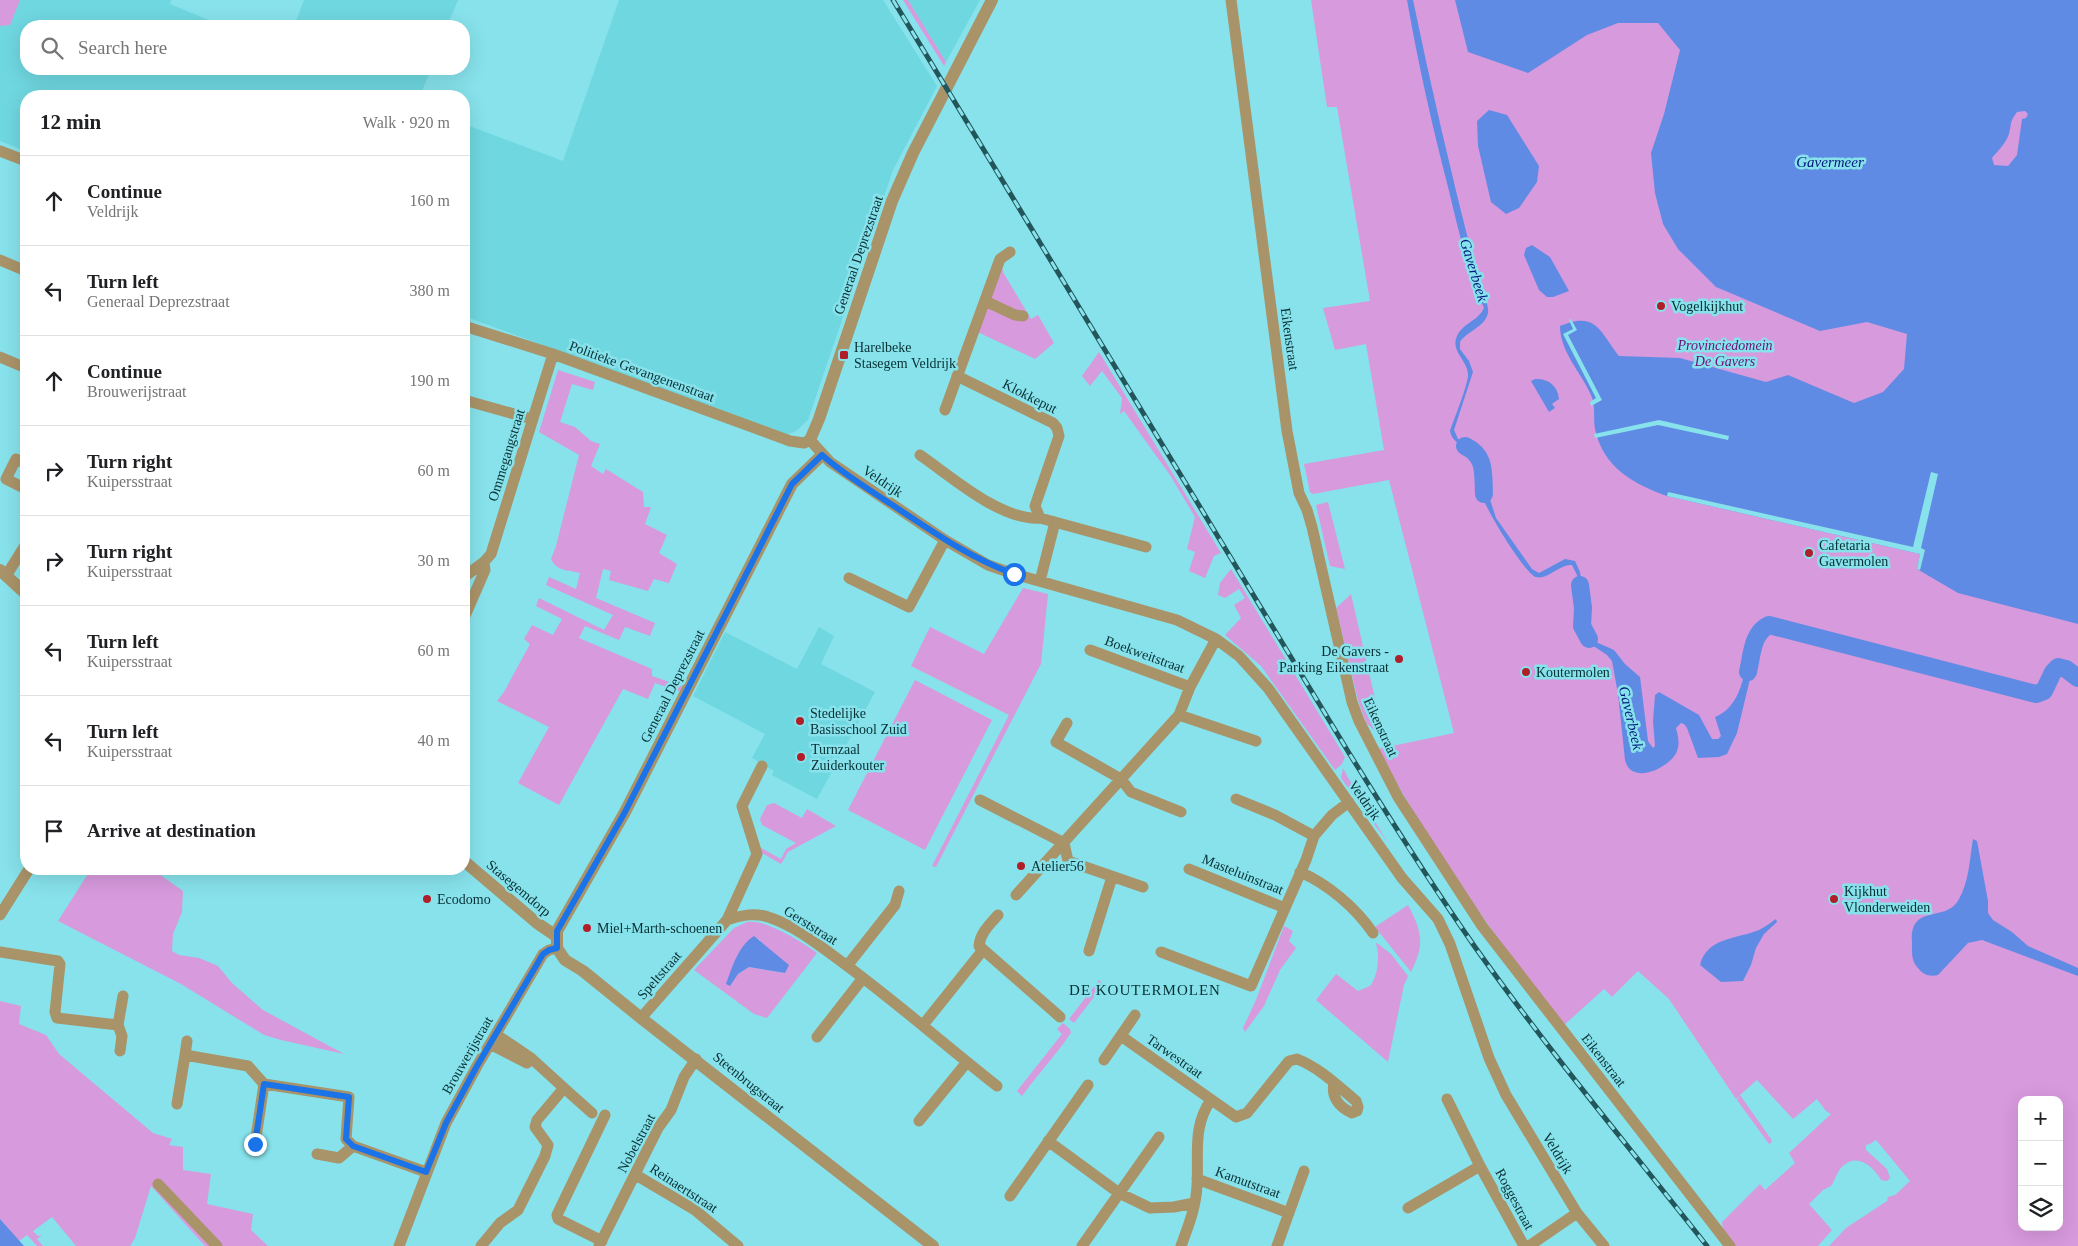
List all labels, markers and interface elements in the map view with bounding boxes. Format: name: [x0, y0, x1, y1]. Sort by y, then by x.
search box: [20, 20, 470, 75]
icon: search: [38, 34, 66, 62]
text: Search here: [78, 37, 167, 58]
text: 12 min: [40, 110, 101, 134]
text: Walk · 920 m: [363, 114, 450, 131]
water label: Gavermeer: [1796, 154, 1864, 170]
text: Continue: [87, 181, 162, 202]
icon: ahead: [40, 187, 68, 215]
text: 160 m: [410, 192, 450, 209]
street label: Generaal Deprezstraat: [831, 194, 886, 317]
text: Veldrijk: [87, 203, 139, 220]
water label: Gaverbeek: [1457, 237, 1491, 304]
text: Turn left: [87, 271, 159, 292]
icon: left: [40, 277, 68, 305]
text: 380 m: [410, 282, 450, 299]
text: Generaal Deprezstraat: [87, 293, 230, 310]
place label: Vogelkijkhut: [1671, 299, 1743, 314]
marker: Vogelkijkhut: [1655, 300, 1667, 312]
street label: Eikenstraat: [1278, 307, 1301, 371]
street label: Politieke Gevangenenstraat: [567, 338, 717, 405]
park label: Provinciedomein De Gavers: [1676, 338, 1773, 369]
place label: Harelbeke Stasegem Veldrijk: [854, 340, 956, 371]
marker: Harelbeke Stasegem Veldrijk: [838, 349, 850, 361]
text: Continue: [87, 361, 162, 382]
icon: ahead: [40, 367, 68, 395]
text: 190 m: [410, 372, 450, 389]
street label: Klokkeput: [1000, 376, 1060, 417]
text: Brouwerijstraat: [87, 383, 187, 400]
street label: Ommegangstraat: [485, 407, 528, 503]
text: Turn right: [87, 451, 172, 472]
icon: right: [40, 457, 68, 485]
text: 60 m: [418, 462, 450, 479]
street label: Veldrijk: [860, 463, 906, 500]
text: Kuipersstraat: [87, 473, 172, 490]
place label: Cafetaria Gavermolen: [1819, 538, 1888, 569]
text: Turn right: [87, 541, 172, 562]
icon: right: [40, 547, 68, 575]
marker: Cafetaria Gavermolen: [1803, 547, 1815, 559]
text: 30 m: [418, 552, 450, 569]
text: Kuipersstraat: [87, 563, 172, 580]
route start: [1003, 563, 1026, 586]
street label: Generaal Deprezstraat: [637, 627, 707, 745]
text: Turn left: [87, 631, 159, 652]
street label: Boekweitstraat: [1103, 633, 1187, 676]
icon: left: [40, 637, 68, 665]
text: 60 m: [418, 642, 450, 659]
place label: De Gavers - Parking Eikenstraat: [1279, 644, 1389, 675]
text: Kuipersstraat: [87, 653, 172, 670]
marker: De Gavers - Parking Eikenstraat: [1393, 653, 1405, 665]
place label: Koutermolen: [1536, 665, 1610, 680]
marker: Koutermolen: [1520, 666, 1532, 678]
water label: Gaverbeek: [1616, 685, 1646, 752]
street label: Eikenstraat: [1360, 696, 1401, 759]
place label: Stedelijke Basisschool Zuid: [810, 706, 907, 737]
marker: Stedelijke Basisschool Zuid: [794, 715, 806, 727]
text: Turn left: [87, 721, 159, 742]
icon: left: [40, 727, 68, 755]
text: 40 m: [418, 732, 450, 749]
place label: Turnzaal Zuiderkouter: [811, 742, 884, 773]
text: Kuipersstraat: [87, 743, 172, 760]
marker: Turnzaal Zuiderkouter: [795, 751, 807, 763]
street label: Veldrijk: [1346, 778, 1384, 823]
icon: arrive: [40, 817, 68, 845]
text: Arrive at destination: [87, 820, 256, 841]
street label: Masteluinstraat: [1200, 851, 1286, 898]
street label: Stasegemdorp: [483, 857, 554, 920]
place label: Atelier56: [1031, 859, 1084, 874]
marker: Atelier56: [1015, 860, 1027, 872]
place label: Kijkhut Vlonderweiden: [1844, 884, 1930, 915]
place label: Ecodomo: [437, 892, 491, 907]
marker: Ecodomo: [421, 893, 433, 905]
marker: Kijkhut Vlonderweiden: [1828, 893, 1840, 905]
street label: Gerststraat: [781, 903, 841, 948]
place label: Miel+Marth-schoenen: [597, 921, 722, 936]
marker: Miel+Marth-schoenen: [581, 922, 593, 934]
street label: Speltstraat: [634, 948, 684, 1003]
district label: DE KOUTERMOLEN: [1069, 982, 1221, 998]
street label: Brouwerijstraat: [439, 1014, 496, 1097]
street label: Eikenstraat: [1578, 1031, 1629, 1090]
street label: Tarwestraat: [1144, 1032, 1206, 1081]
street label: Steenbrugstraat: [710, 1049, 787, 1116]
map controls: [2018, 1096, 2063, 1231]
button: +: [2018, 1096, 2063, 1141]
street label: Nobelstraat: [615, 1111, 658, 1175]
street label: Veldrijk: [1540, 1130, 1576, 1176]
route end: [244, 1133, 267, 1156]
button: −: [2018, 1141, 2063, 1186]
street label: Reinaertstraat: [647, 1161, 720, 1216]
street label: Kamutstraat: [1213, 1164, 1283, 1201]
street label: Roggestraat: [1492, 1166, 1537, 1232]
button: layers: [2018, 1186, 2063, 1231]

